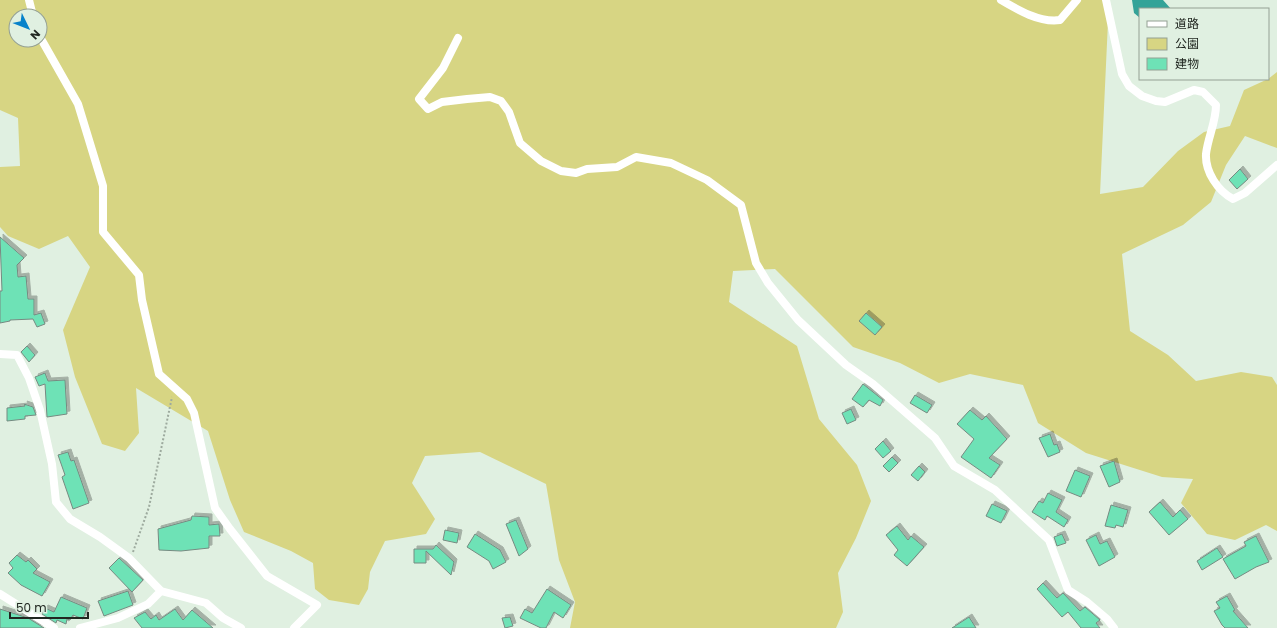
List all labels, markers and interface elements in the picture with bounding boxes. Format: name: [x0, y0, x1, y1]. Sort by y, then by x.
north arrow: [8, 8, 48, 48]
legend: [1139, 8, 1269, 80]
text: 道路: [1175, 15, 1199, 32]
text: N: [27, 26, 44, 43]
text: 公園: [1175, 35, 1199, 52]
text: 建物: [1175, 55, 1199, 72]
scale bar: [10, 594, 88, 620]
text: 50 m: [16, 599, 47, 616]

